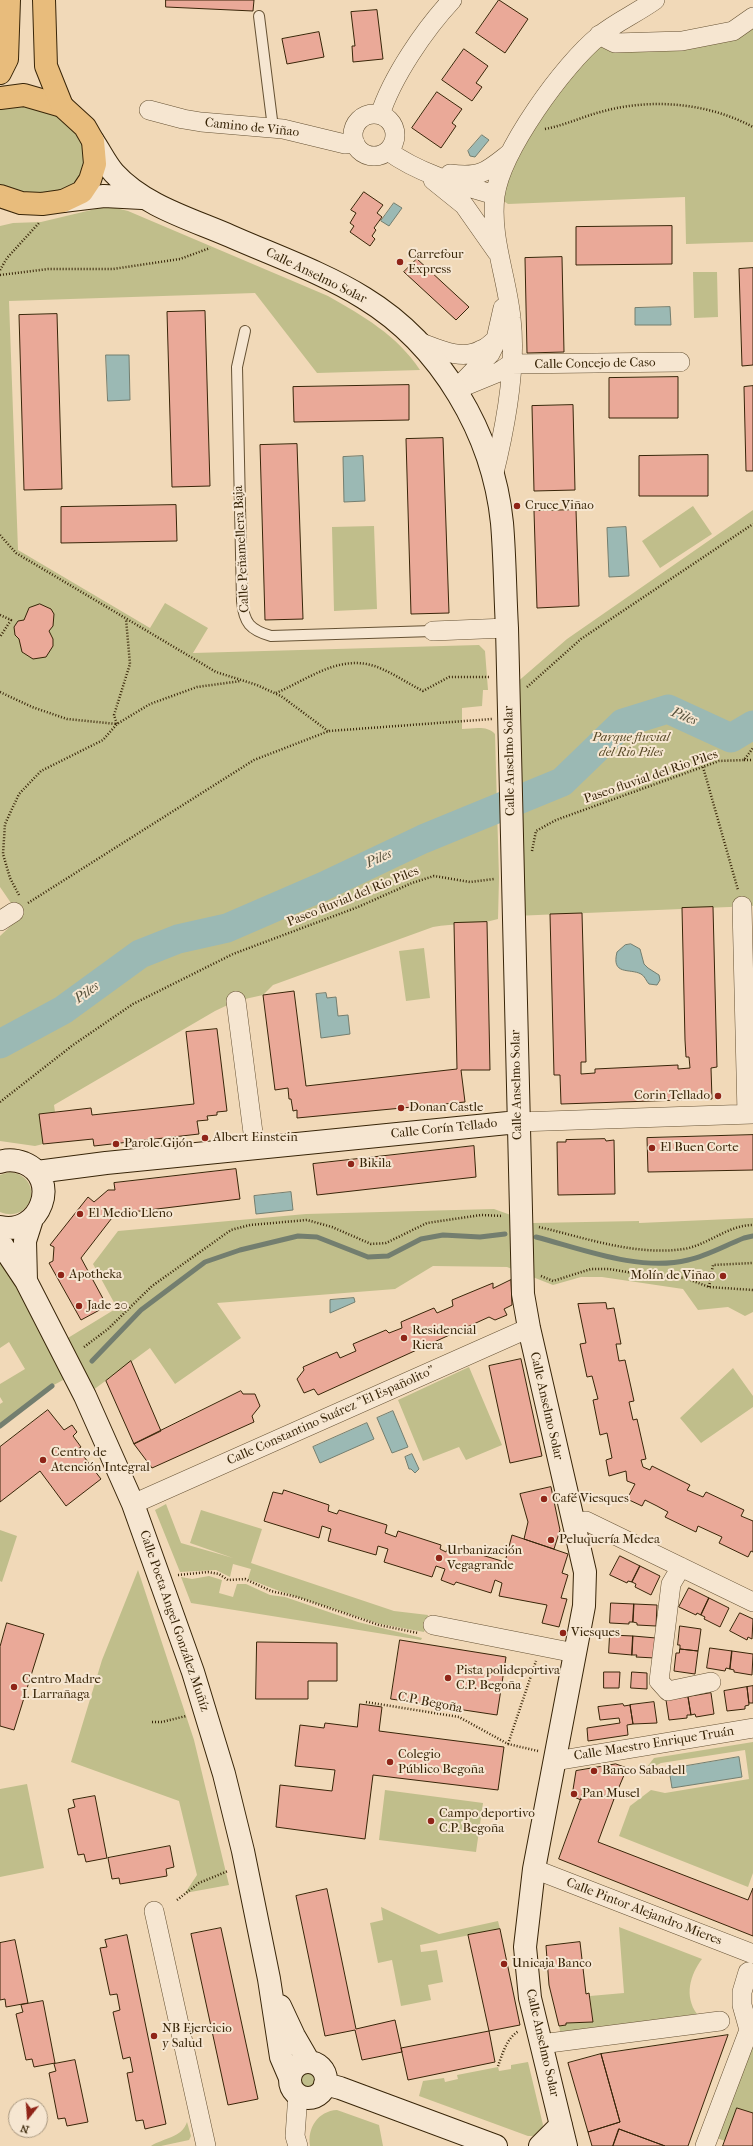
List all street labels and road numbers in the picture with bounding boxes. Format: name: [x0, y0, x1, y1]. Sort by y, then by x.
street label: Camino de Viñao: [204, 115, 300, 141]
street label: Calle Anselmo Solar: [263, 245, 369, 307]
street label: Calle Concejo de Caso: [534, 355, 656, 373]
street label: Calle Peñamellera Baja: [231, 485, 253, 613]
street label: Calle Anselmo Solar: [501, 706, 519, 816]
street label: Paseo fluvial del Rio Piles: [582, 747, 720, 807]
street label: Paseo fluvial del Rio Piles: [285, 863, 421, 931]
street label: Calle Anselmo Solar: [508, 1030, 526, 1140]
street label: Calle Corín Tellado: [390, 1116, 498, 1142]
street label: Calle Anselmo Solar: [526, 1351, 566, 1461]
street label: Calle Constantino Suárez "El Españolito": [225, 1363, 437, 1469]
street label: Calle Poeta Angel González Muñíz: [136, 1528, 212, 1714]
street label: C.P. Begoña: [396, 1689, 464, 1717]
street label: Calle Maestro Enrique Truán: [573, 1724, 735, 1764]
street label: Calle Pintor Alejandro Mieres: [564, 1875, 724, 1949]
street label: Calle Anselmo Solar: [522, 1988, 562, 2098]

